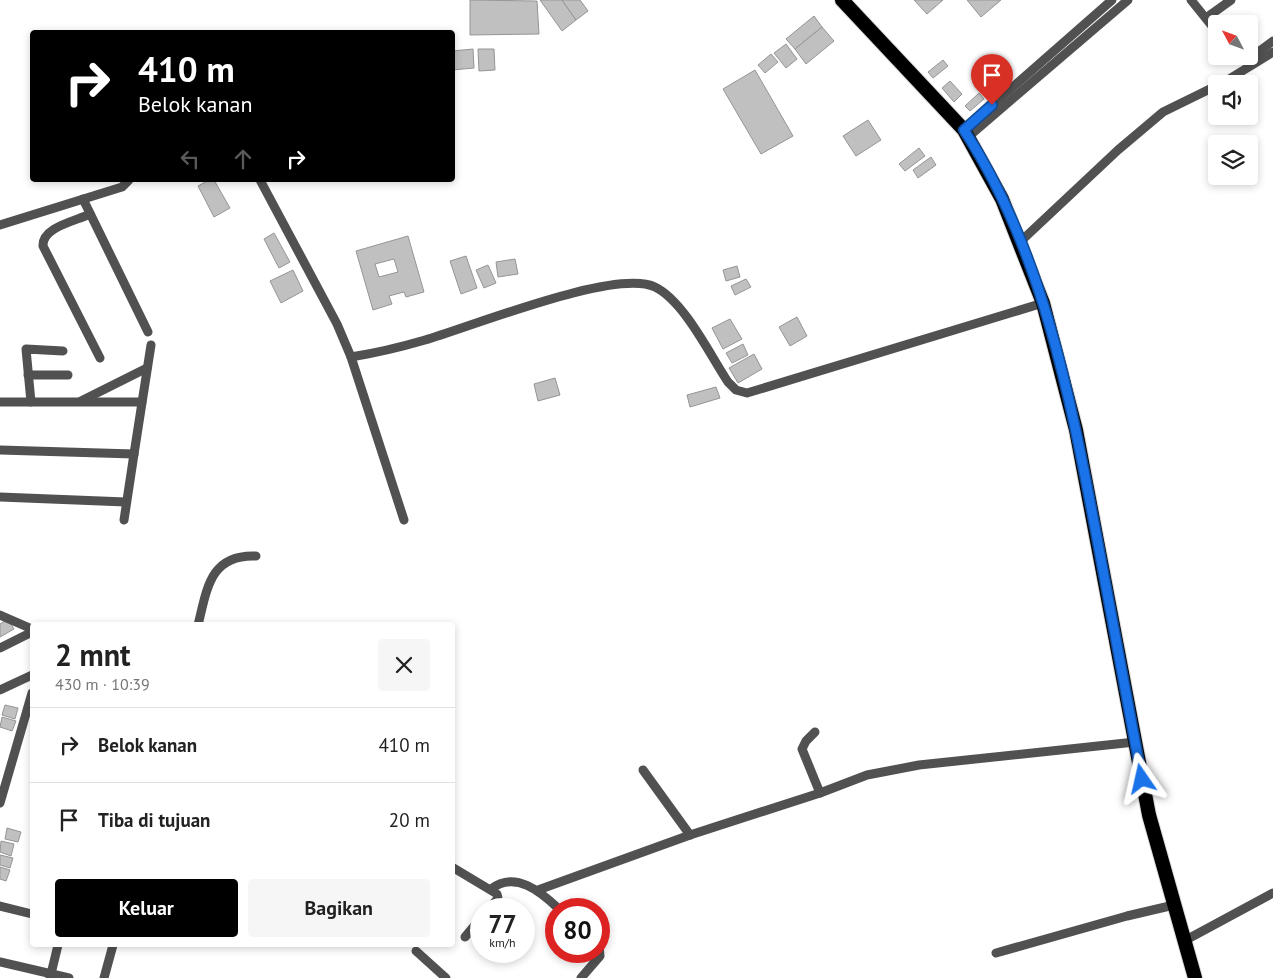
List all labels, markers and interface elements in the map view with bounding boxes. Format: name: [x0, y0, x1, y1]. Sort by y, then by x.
north arrow: [1208, 15, 1258, 65]
map controls: [1208, 15, 1258, 185]
text: 410 m: [138, 46, 235, 92]
icon: right: [55, 50, 120, 115]
pin: [971, 54, 1013, 105]
icon: arrive: [978, 61, 1006, 89]
button: sound: [1208, 75, 1258, 125]
text: Belok kanan: [138, 90, 252, 118]
button: layers: [1208, 135, 1258, 185]
icon: left: [176, 145, 204, 173]
icon: ahead: [229, 145, 257, 173]
icon: right: [282, 145, 310, 173]
text: 2 mnt: [55, 635, 131, 674]
button: close: [378, 639, 430, 691]
text: 430 m · 10:39: [55, 674, 150, 694]
icon: right: [55, 731, 83, 759]
text: Belok kanan: [98, 733, 197, 757]
text: 410 m: [378, 733, 430, 757]
position arrow: [1115, 752, 1167, 804]
icon: arrive: [55, 806, 83, 834]
text: Tiba di tujuan: [98, 808, 210, 832]
text: 20 m: [389, 808, 430, 832]
button: Keluar: [55, 879, 238, 937]
button: Bagikan: [248, 879, 430, 937]
speed limit sign: 80: [545, 898, 610, 963]
text: 77: [488, 908, 517, 940]
text: km/h: [489, 935, 516, 950]

